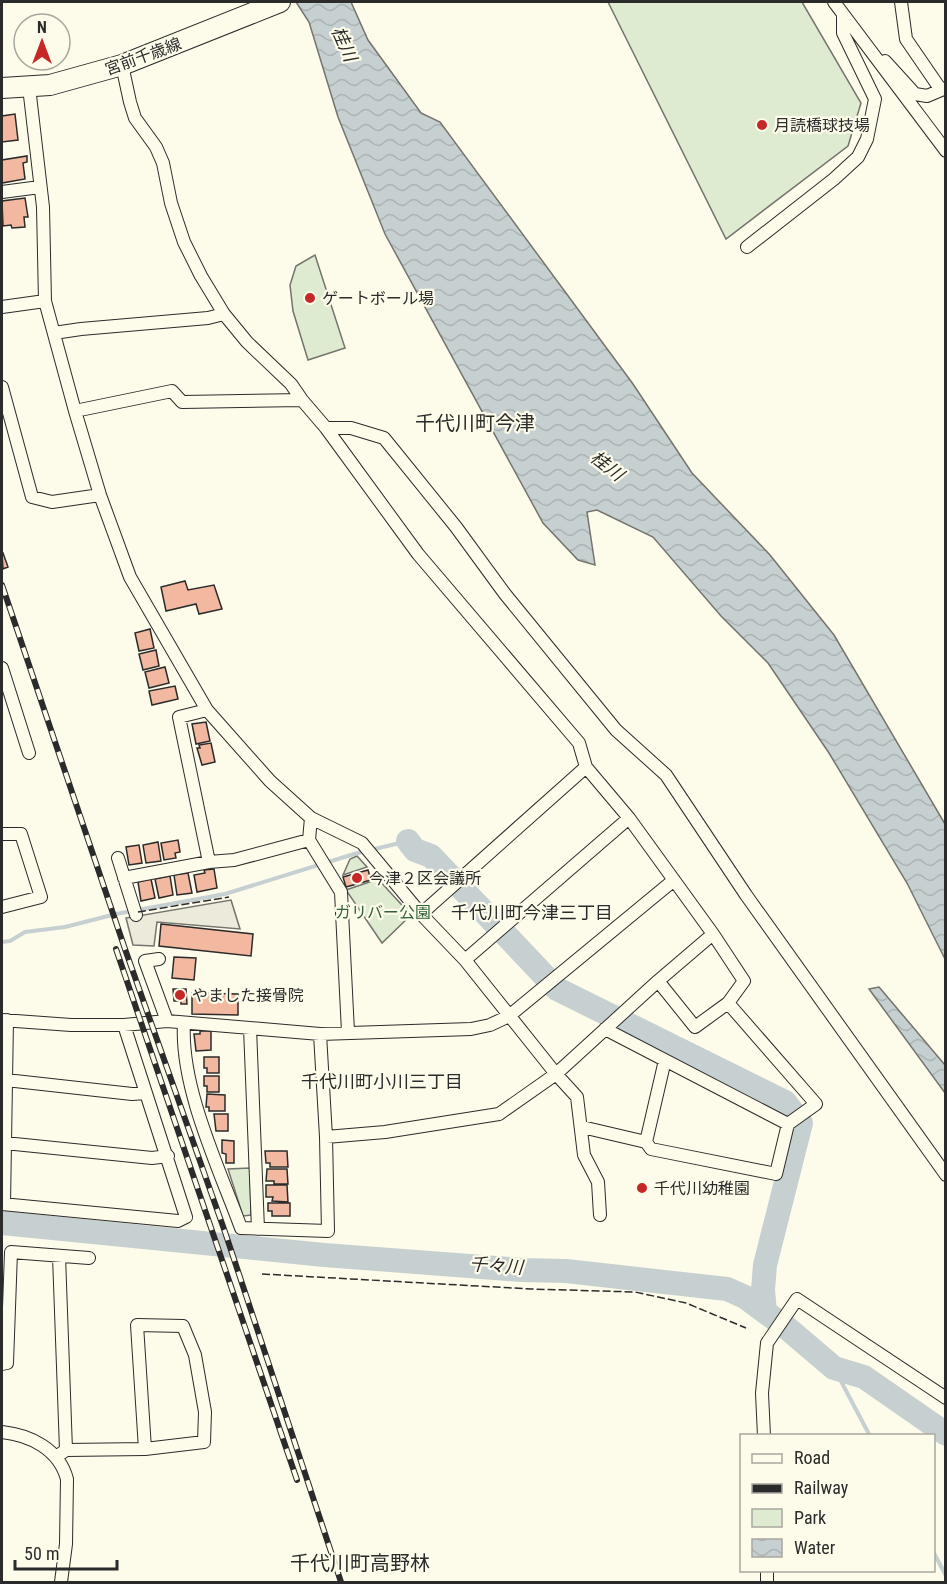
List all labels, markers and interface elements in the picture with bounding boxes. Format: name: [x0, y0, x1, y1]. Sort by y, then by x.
north arrow: [12, 12, 72, 72]
text: N: [37, 18, 47, 37]
water label: 桂川: [328, 23, 362, 66]
street label: 宮前千歳線: [102, 34, 184, 79]
place label: 月読橋球技場: [774, 116, 870, 135]
marker: 月読橋球技場: [755, 118, 769, 132]
place label: ゲートボール場: [322, 289, 434, 308]
marker: ゲートボール場: [303, 291, 317, 305]
district label: 千代川町今津: [415, 411, 535, 435]
water label: 桂川: [587, 446, 630, 486]
place label: 今津２区会議所: [369, 869, 481, 888]
marker: 今津２区会議所: [350, 871, 364, 885]
district label: 千代川町今津三丁目: [451, 902, 613, 923]
park label: ガリバー公園: [335, 903, 431, 922]
place label: やました接骨院: [192, 986, 304, 1005]
marker: やました接骨院: [173, 988, 187, 1002]
district label: 千代川町小川三丁目: [301, 1071, 463, 1092]
place label: 千代川幼稚園: [654, 1179, 750, 1198]
marker: 千代川幼稚園: [635, 1181, 649, 1195]
water label: 千々川: [468, 1253, 526, 1278]
legend: [740, 1434, 935, 1572]
text: Road: [794, 1447, 830, 1468]
text: Railway: [794, 1477, 849, 1498]
text: Park: [794, 1507, 826, 1528]
scale bar: [15, 1533, 117, 1571]
text: Water: [794, 1537, 836, 1558]
text: 50 m: [24, 1543, 59, 1564]
district label: 千代川町高野林: [290, 1551, 430, 1575]

